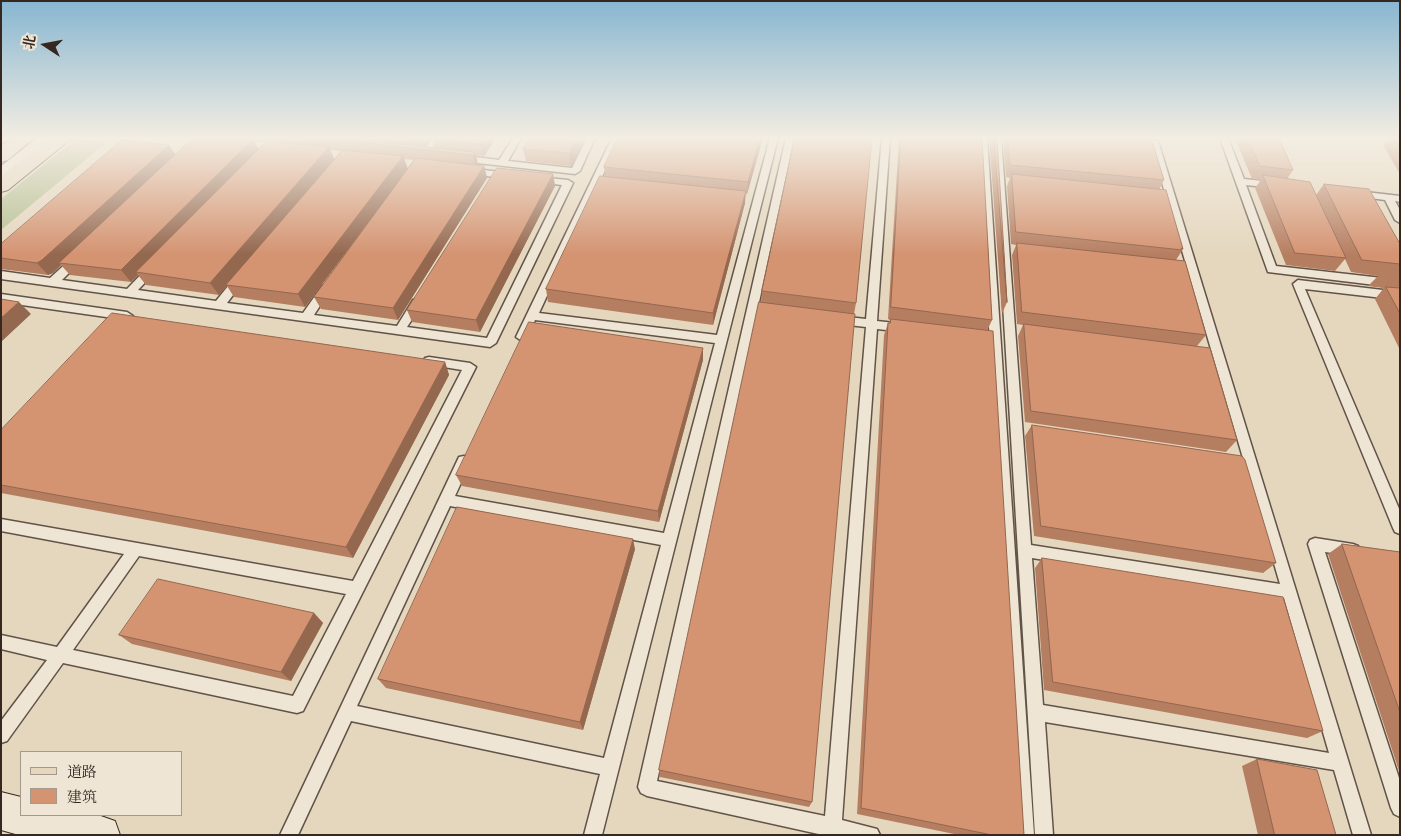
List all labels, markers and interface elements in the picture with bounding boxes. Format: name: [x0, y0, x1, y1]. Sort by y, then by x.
north arrow: [20, 20, 70, 70]
text: 北: [20, 34, 40, 51]
legend: [20, 751, 182, 816]
text: 道路: [67, 763, 97, 782]
text: 建筑: [67, 788, 97, 807]

